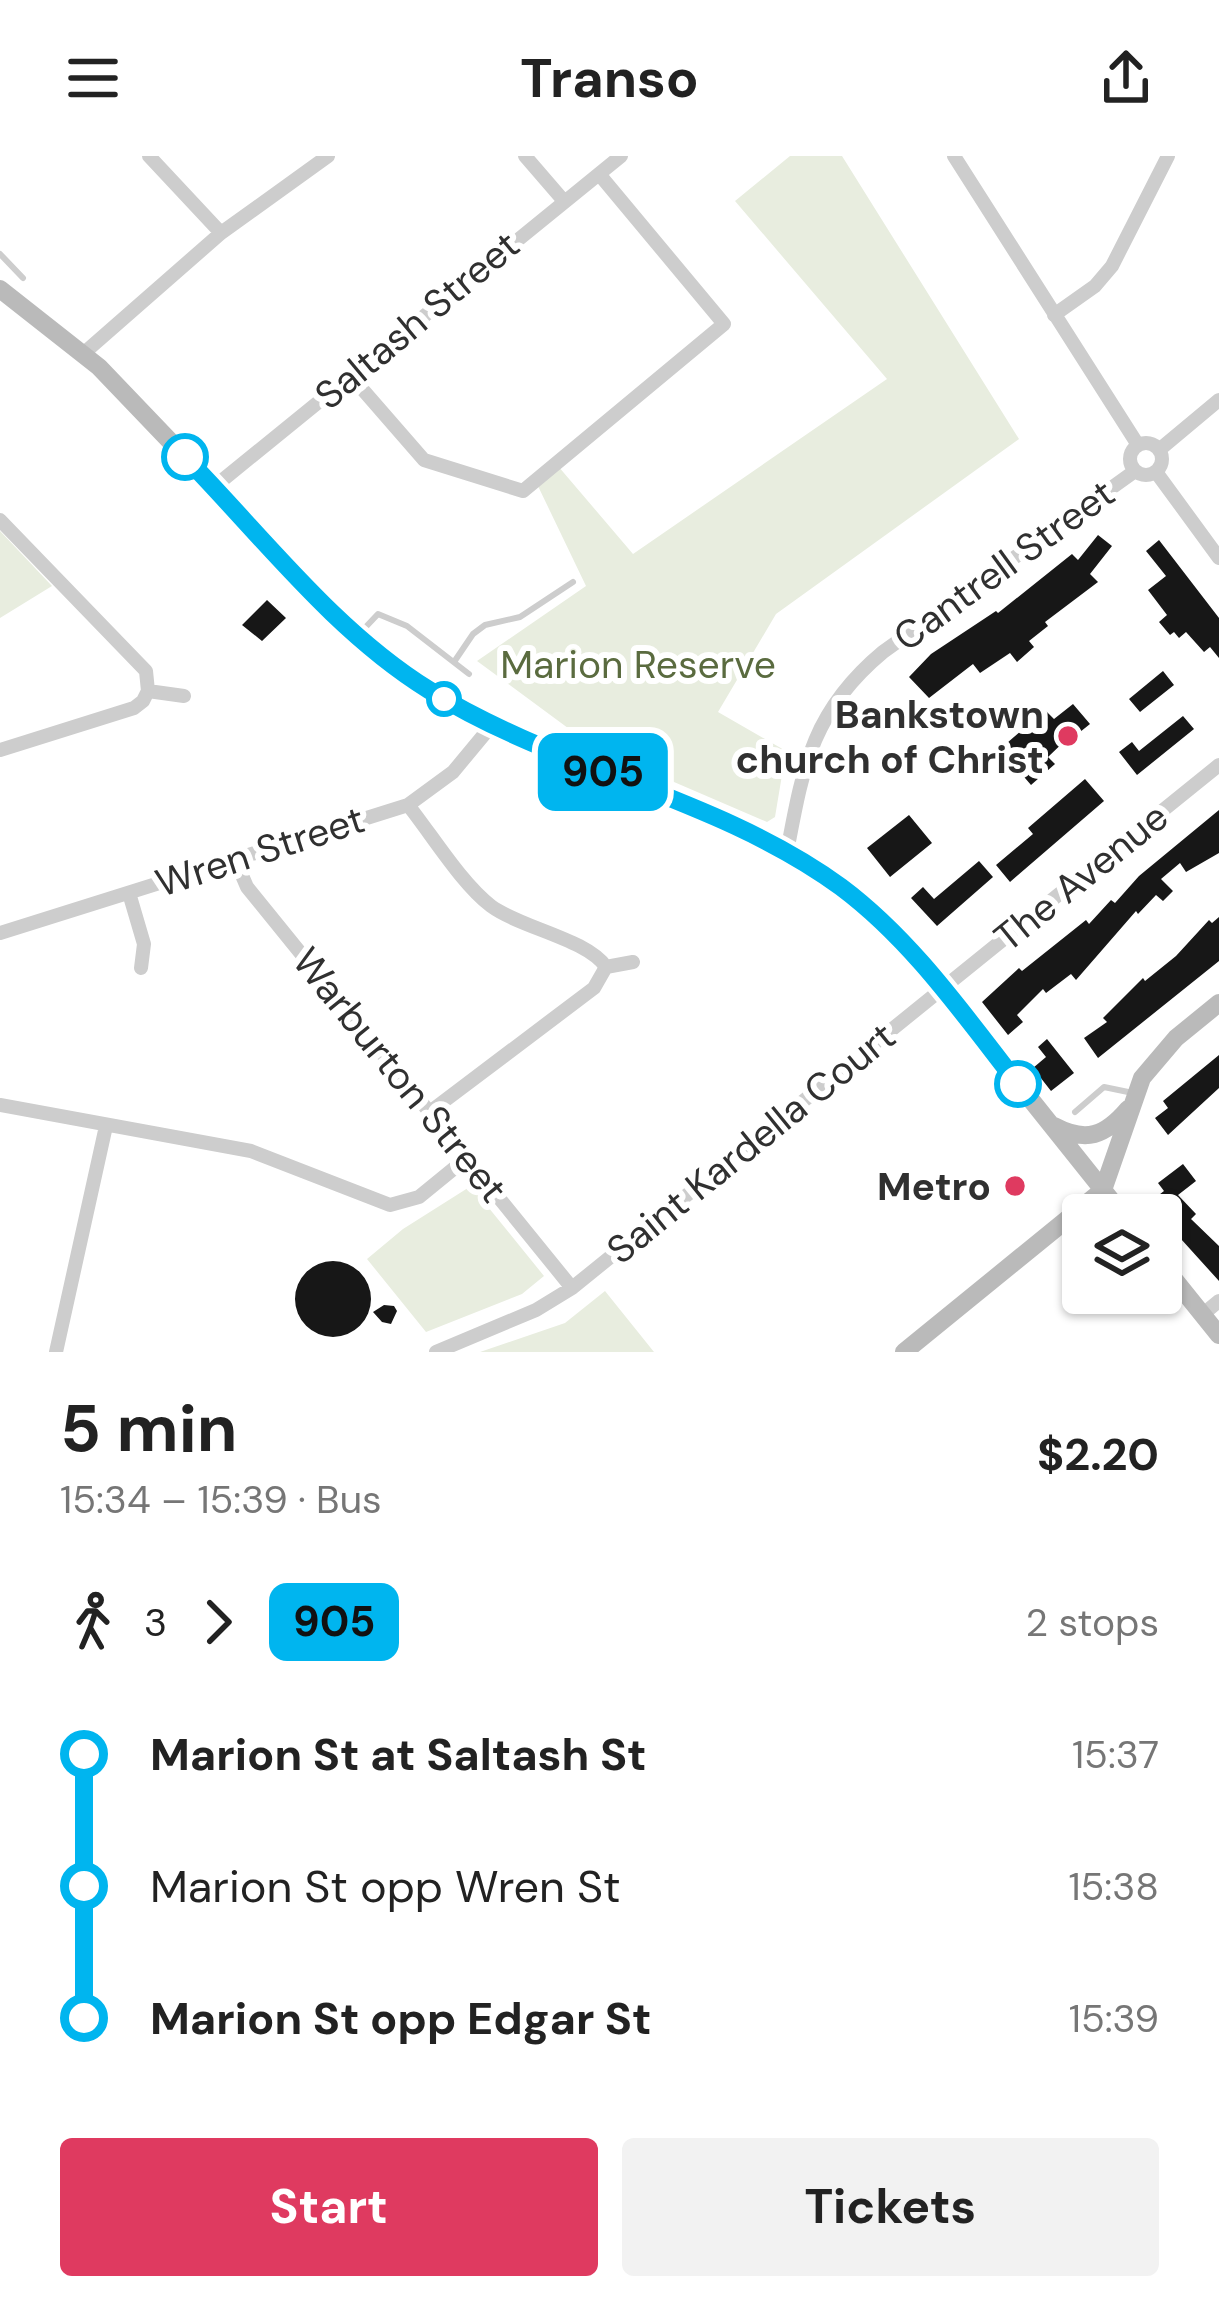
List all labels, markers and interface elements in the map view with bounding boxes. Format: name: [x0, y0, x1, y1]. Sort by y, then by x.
text: Transo: [520, 43, 699, 114]
icon: menu: [60, 45, 126, 111]
icon: share: [1093, 45, 1159, 111]
street label: Saltash Street: [304, 219, 530, 421]
unlabelled marker: [163, 435, 207, 479]
street label: Cantrell Street: [883, 468, 1125, 662]
park label: Marion Reserve: [500, 639, 776, 690]
unlabelled marker: [428, 683, 460, 715]
place label: Bankstown church of Christ: [736, 689, 1044, 785]
marker: Bankstown church of Christ: [1055, 723, 1081, 749]
line badge: 905: [534, 733, 672, 811]
text: 905: [562, 744, 644, 799]
street label: The Avenue: [984, 791, 1178, 963]
street label: Wren Street: [149, 793, 371, 909]
street label: Warburton Street: [281, 937, 519, 1213]
street label: Saint Kardella Court: [596, 1011, 906, 1275]
unlabelled marker: [996, 1062, 1040, 1106]
place label: Metro: [877, 1161, 991, 1212]
marker: Metro: [1002, 1173, 1028, 1199]
map controls: [1062, 1194, 1182, 1314]
button: layers: [1062, 1194, 1182, 1314]
text: 5 min: [60, 1386, 237, 1471]
text: $2.20: [1037, 1425, 1159, 1484]
text: 15:34 – 15:39 · Bus: [60, 1474, 382, 1525]
icon: walk: [60, 1589, 126, 1655]
icon: forward: [185, 1589, 251, 1655]
text: 905: [293, 1594, 375, 1649]
text: 3: [144, 1597, 167, 1648]
text: 2 stops: [1026, 1597, 1159, 1648]
text: Marion St at Saltash St: [150, 1725, 647, 1784]
text: 15:37: [1072, 1729, 1159, 1780]
text: Marion St opp Wren St: [150, 1857, 621, 1916]
text: 15:38: [1068, 1861, 1159, 1912]
text: Marion St opp Edgar St: [150, 1989, 652, 2048]
text: 15:39: [1069, 1993, 1159, 2044]
button: Start: [60, 2138, 598, 2276]
button: Tickets: [622, 2138, 1159, 2276]

